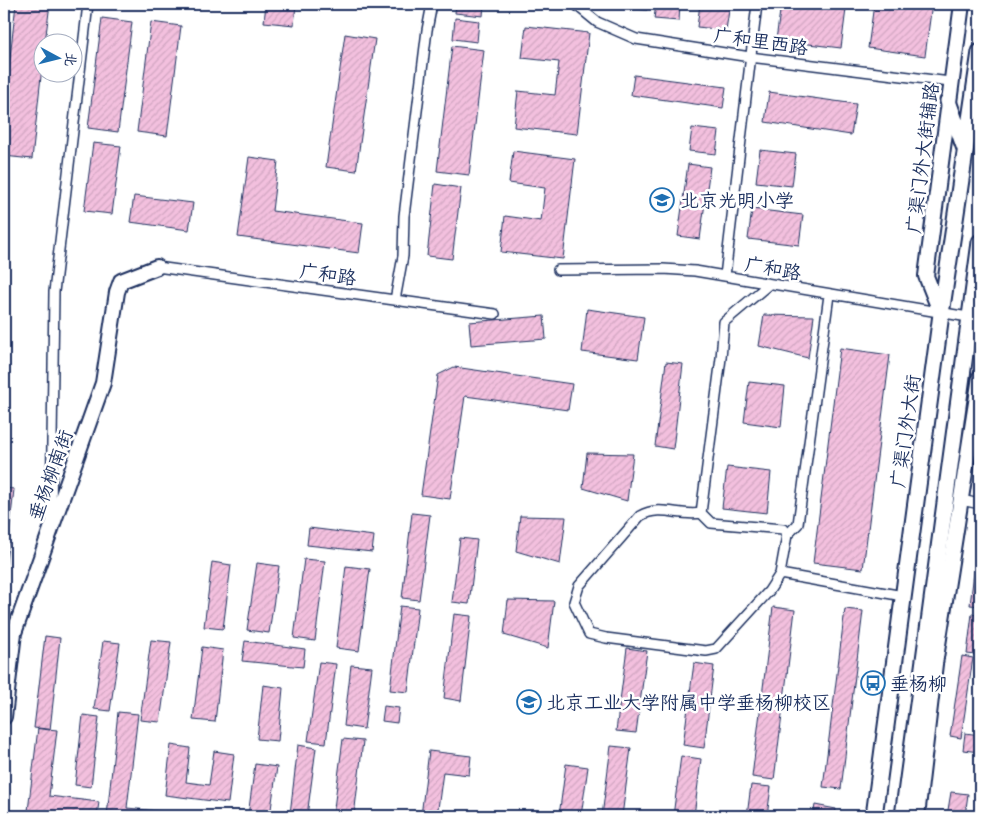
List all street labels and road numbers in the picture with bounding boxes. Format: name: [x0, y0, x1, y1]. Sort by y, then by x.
street label: 广和里西路: [712, 23, 810, 59]
street label: 广渠门外大街辅路: [902, 81, 943, 235]
street label: 广和路: [743, 252, 803, 285]
street label: 广和路: [298, 259, 358, 290]
street label: 广渠门外大街: [886, 373, 925, 489]
street label: 垂杨柳南街: [23, 427, 78, 524]

